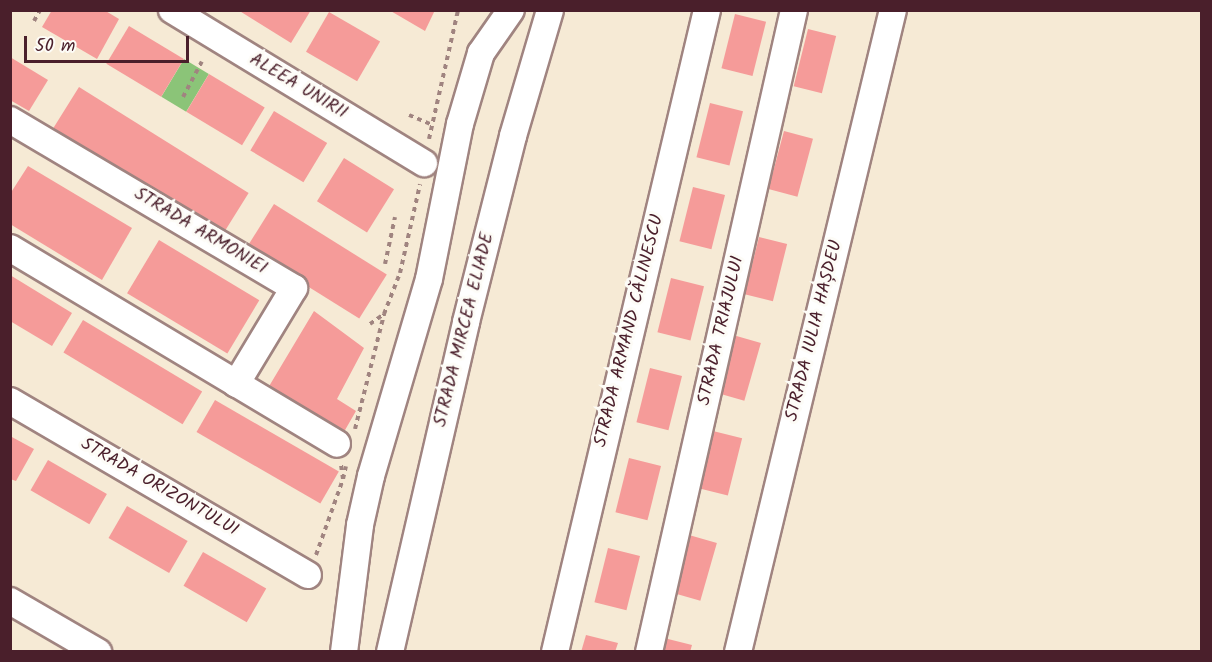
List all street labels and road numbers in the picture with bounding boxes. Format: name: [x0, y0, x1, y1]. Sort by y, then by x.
street label: ALEEA UNIRII: [245, 49, 351, 125]
street label: STRADA ARMONIEI: [130, 184, 270, 280]
street label: STRADA ARMAND CĂLINESCU: [591, 212, 669, 450]
street label: STRADA MIRCEA ELIADE: [430, 231, 500, 429]
street label: STRADA IULIA HAȘDEU: [782, 238, 848, 424]
street label: STRADA TRIAJULUI: [694, 254, 750, 408]
street label: STRADA ORIZONTULUI: [76, 434, 242, 542]

